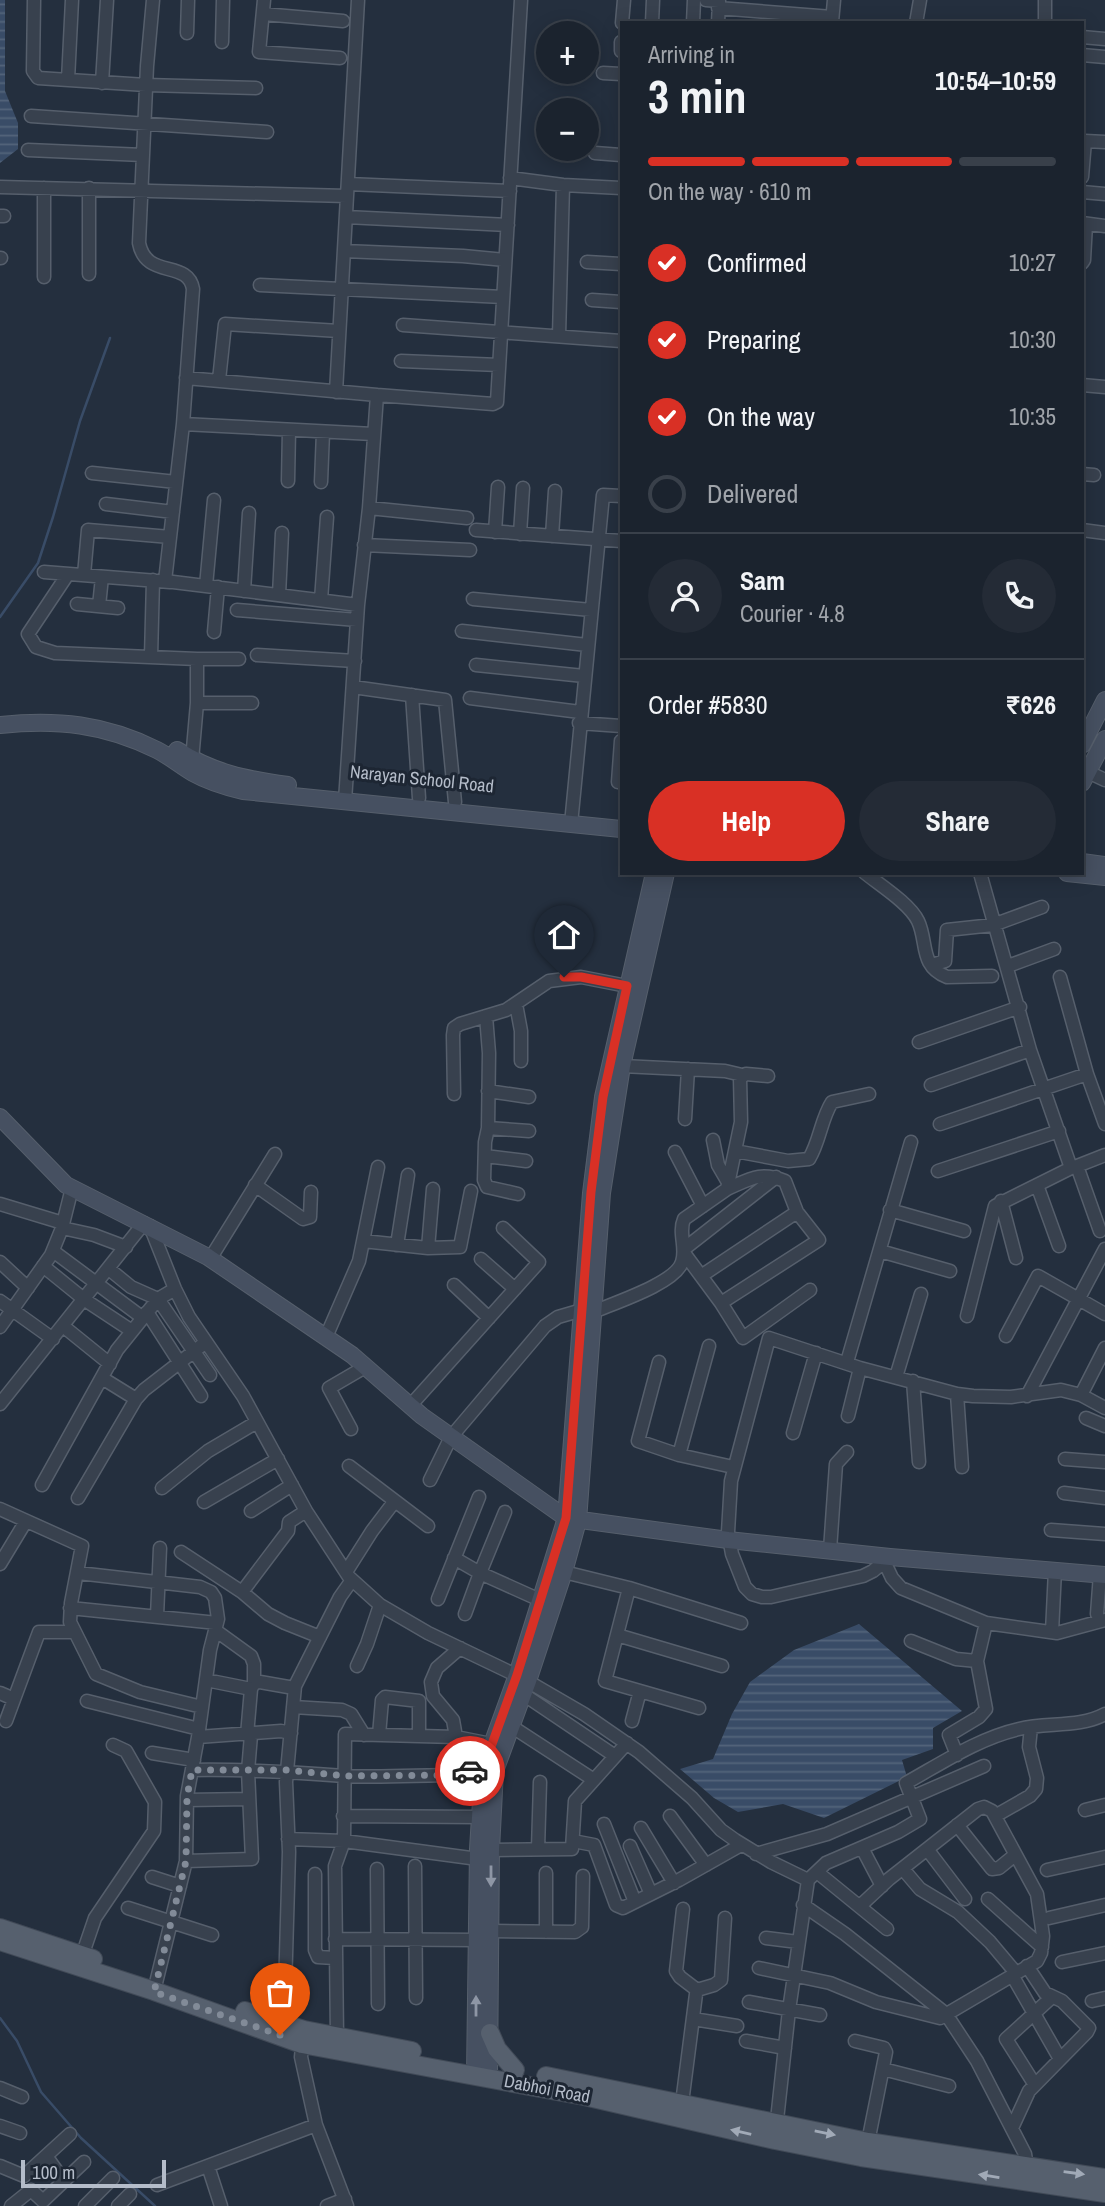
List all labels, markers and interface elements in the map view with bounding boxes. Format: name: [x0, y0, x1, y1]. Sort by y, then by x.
map controls: [536, 21, 599, 161]
button: +: [536, 21, 599, 84]
text: Arriving in: [648, 39, 735, 70]
text: 10:54–10:59: [935, 63, 1056, 98]
text: 3 min: [648, 65, 747, 127]
button: −: [536, 98, 599, 161]
text: On the way · 610 m: [648, 176, 812, 207]
icon: check: [648, 244, 686, 282]
text: Confirmed: [707, 245, 807, 280]
text: 10:27: [1009, 247, 1056, 278]
icon: check: [648, 321, 686, 359]
text: Preparing: [707, 322, 801, 357]
text: 10:30: [1009, 324, 1056, 355]
icon: check: [648, 398, 686, 436]
text: On the way: [707, 399, 815, 434]
text: 10:35: [1009, 401, 1056, 432]
text: Delivered: [707, 476, 798, 511]
button: person: [648, 559, 722, 633]
button: phone: [982, 559, 1056, 633]
text: Sam: [740, 563, 785, 598]
text: Courier · 4.8: [740, 598, 845, 629]
text: Order #5830: [648, 687, 768, 722]
text: ₹626: [1005, 687, 1056, 722]
street label: Narayan School Road: [349, 759, 495, 798]
button: Help: [648, 781, 845, 861]
button: Share: [859, 781, 1056, 861]
pin: [534, 905, 594, 977]
icon: home: [545, 916, 583, 954]
courier: [435, 1736, 505, 1806]
icon: car: [451, 1752, 489, 1790]
one-way arrow: [485, 1865, 497, 1887]
pin: [250, 1963, 310, 2035]
icon: bag: [261, 1974, 299, 2012]
one-way arrow: [470, 1995, 482, 2017]
street label: Dabhoi Road: [502, 2068, 592, 2109]
one-way arrow: [730, 2126, 752, 2137]
one-way arrow: [814, 2128, 836, 2139]
scale bar: [21, 2157, 166, 2189]
text: 100 m: [32, 2159, 75, 2185]
one-way arrow: [1063, 2168, 1085, 2179]
one-way arrow: [978, 2170, 1000, 2181]

